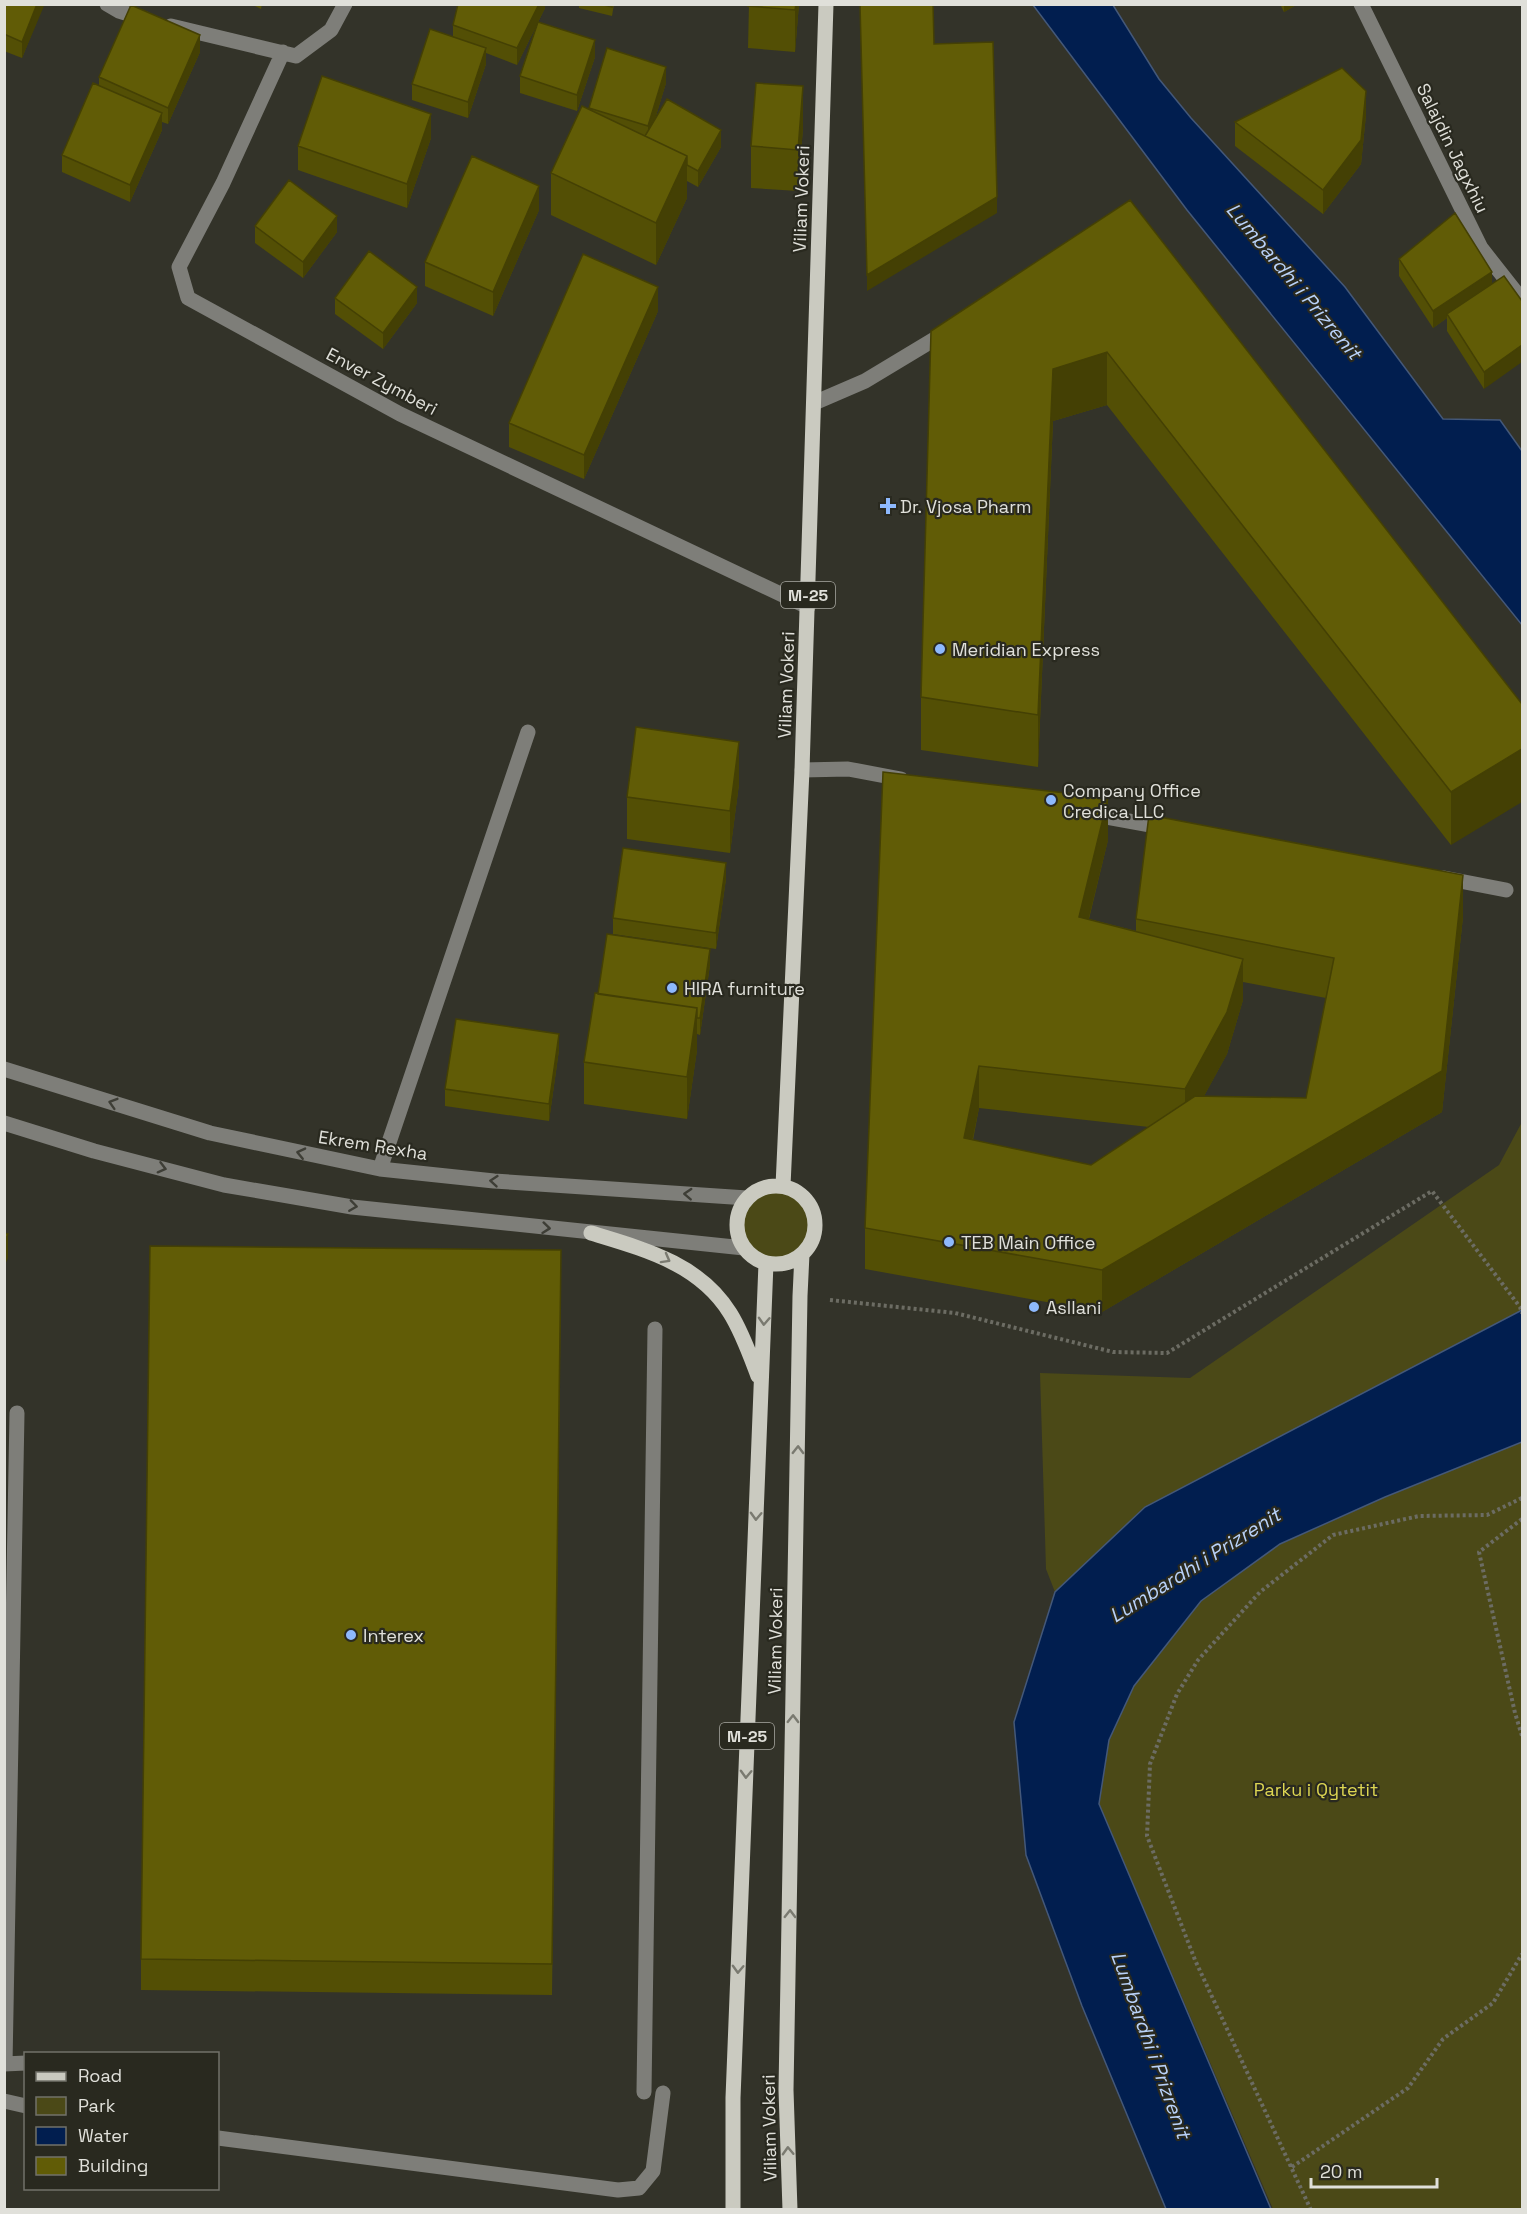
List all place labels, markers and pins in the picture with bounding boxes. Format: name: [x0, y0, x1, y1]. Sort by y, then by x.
place label: Dr. Vjosa Pharm: [900, 495, 1032, 518]
marker: Dr. Vjosa Pharm: [881, 499, 895, 513]
place label: Meridian Express: [952, 638, 1100, 661]
marker: Meridian Express: [933, 642, 947, 656]
place label: Company Office Credica LLC: [1063, 779, 1201, 823]
marker: Company Office Credica LLC: [1044, 793, 1058, 807]
place label: HIRA furniture: [684, 977, 805, 1000]
marker: HIRA furniture: [665, 981, 679, 995]
place label: TEB Main Office: [961, 1231, 1095, 1254]
marker: TEB Main Office: [942, 1235, 956, 1249]
place label: Asllani: [1046, 1296, 1101, 1319]
marker: Asllani: [1027, 1300, 1041, 1314]
place label: Interex: [363, 1624, 424, 1647]
marker: Interex: [344, 1628, 358, 1642]

